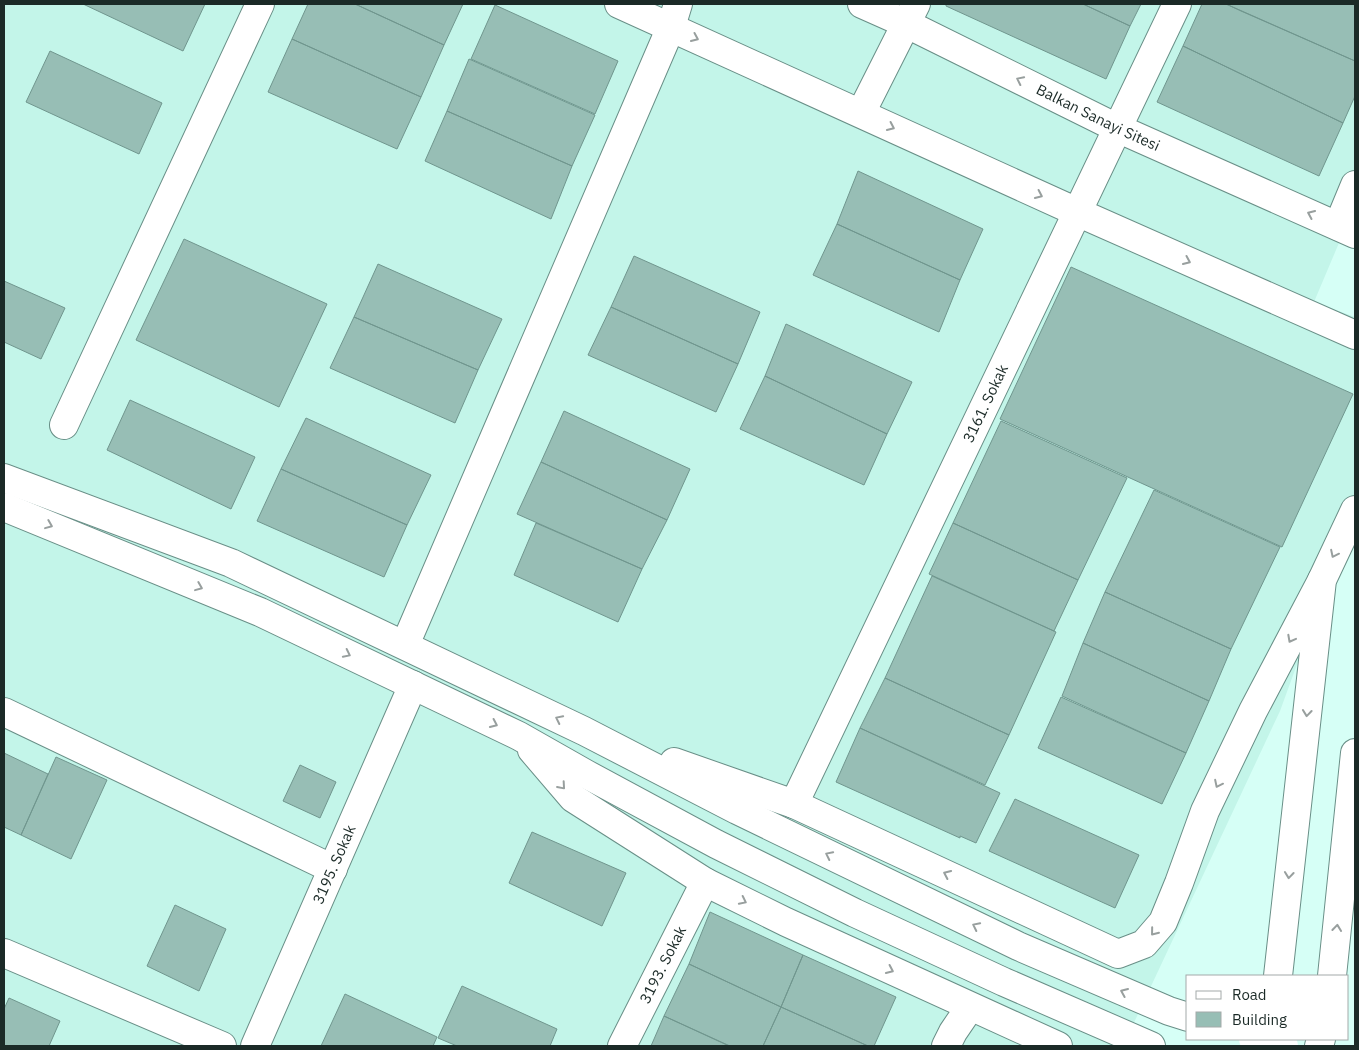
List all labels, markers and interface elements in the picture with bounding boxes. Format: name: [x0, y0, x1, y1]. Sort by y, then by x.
one-way arrow: [690, 31, 699, 42]
one-way arrow: [1016, 76, 1025, 86]
street label: Balkan Sanayi Sitesi: [1033, 80, 1163, 155]
one-way arrow: [886, 120, 895, 131]
one-way arrow: [1034, 188, 1043, 199]
one-way arrow: [1307, 210, 1316, 220]
one-way arrow: [1182, 254, 1191, 265]
street label: 3161. Sokak: [958, 361, 1012, 446]
one-way arrow: [44, 519, 53, 530]
one-way arrow: [1330, 549, 1340, 558]
one-way arrow: [194, 580, 203, 591]
one-way arrow: [1287, 633, 1297, 642]
one-way arrow: [342, 647, 351, 658]
one-way arrow: [1302, 709, 1313, 717]
one-way arrow: [555, 715, 564, 725]
one-way arrow: [489, 717, 498, 728]
one-way arrow: [1214, 779, 1224, 788]
one-way arrow: [557, 780, 565, 789]
street label: 3195. Sokak: [308, 822, 360, 907]
one-way arrow: [826, 851, 835, 861]
one-way arrow: [943, 871, 952, 881]
one-way arrow: [1284, 871, 1295, 879]
one-way arrow: [738, 895, 747, 905]
street label: 3193. Sokak: [635, 922, 690, 1007]
one-way arrow: [972, 922, 981, 932]
one-way arrow: [1331, 923, 1342, 931]
one-way arrow: [1150, 927, 1159, 936]
one-way arrow: [885, 964, 894, 974]
legend: [1186, 975, 1349, 1040]
text: Road: [1232, 985, 1267, 1004]
one-way arrow: [1120, 987, 1129, 998]
text: Building: [1232, 1010, 1287, 1029]

